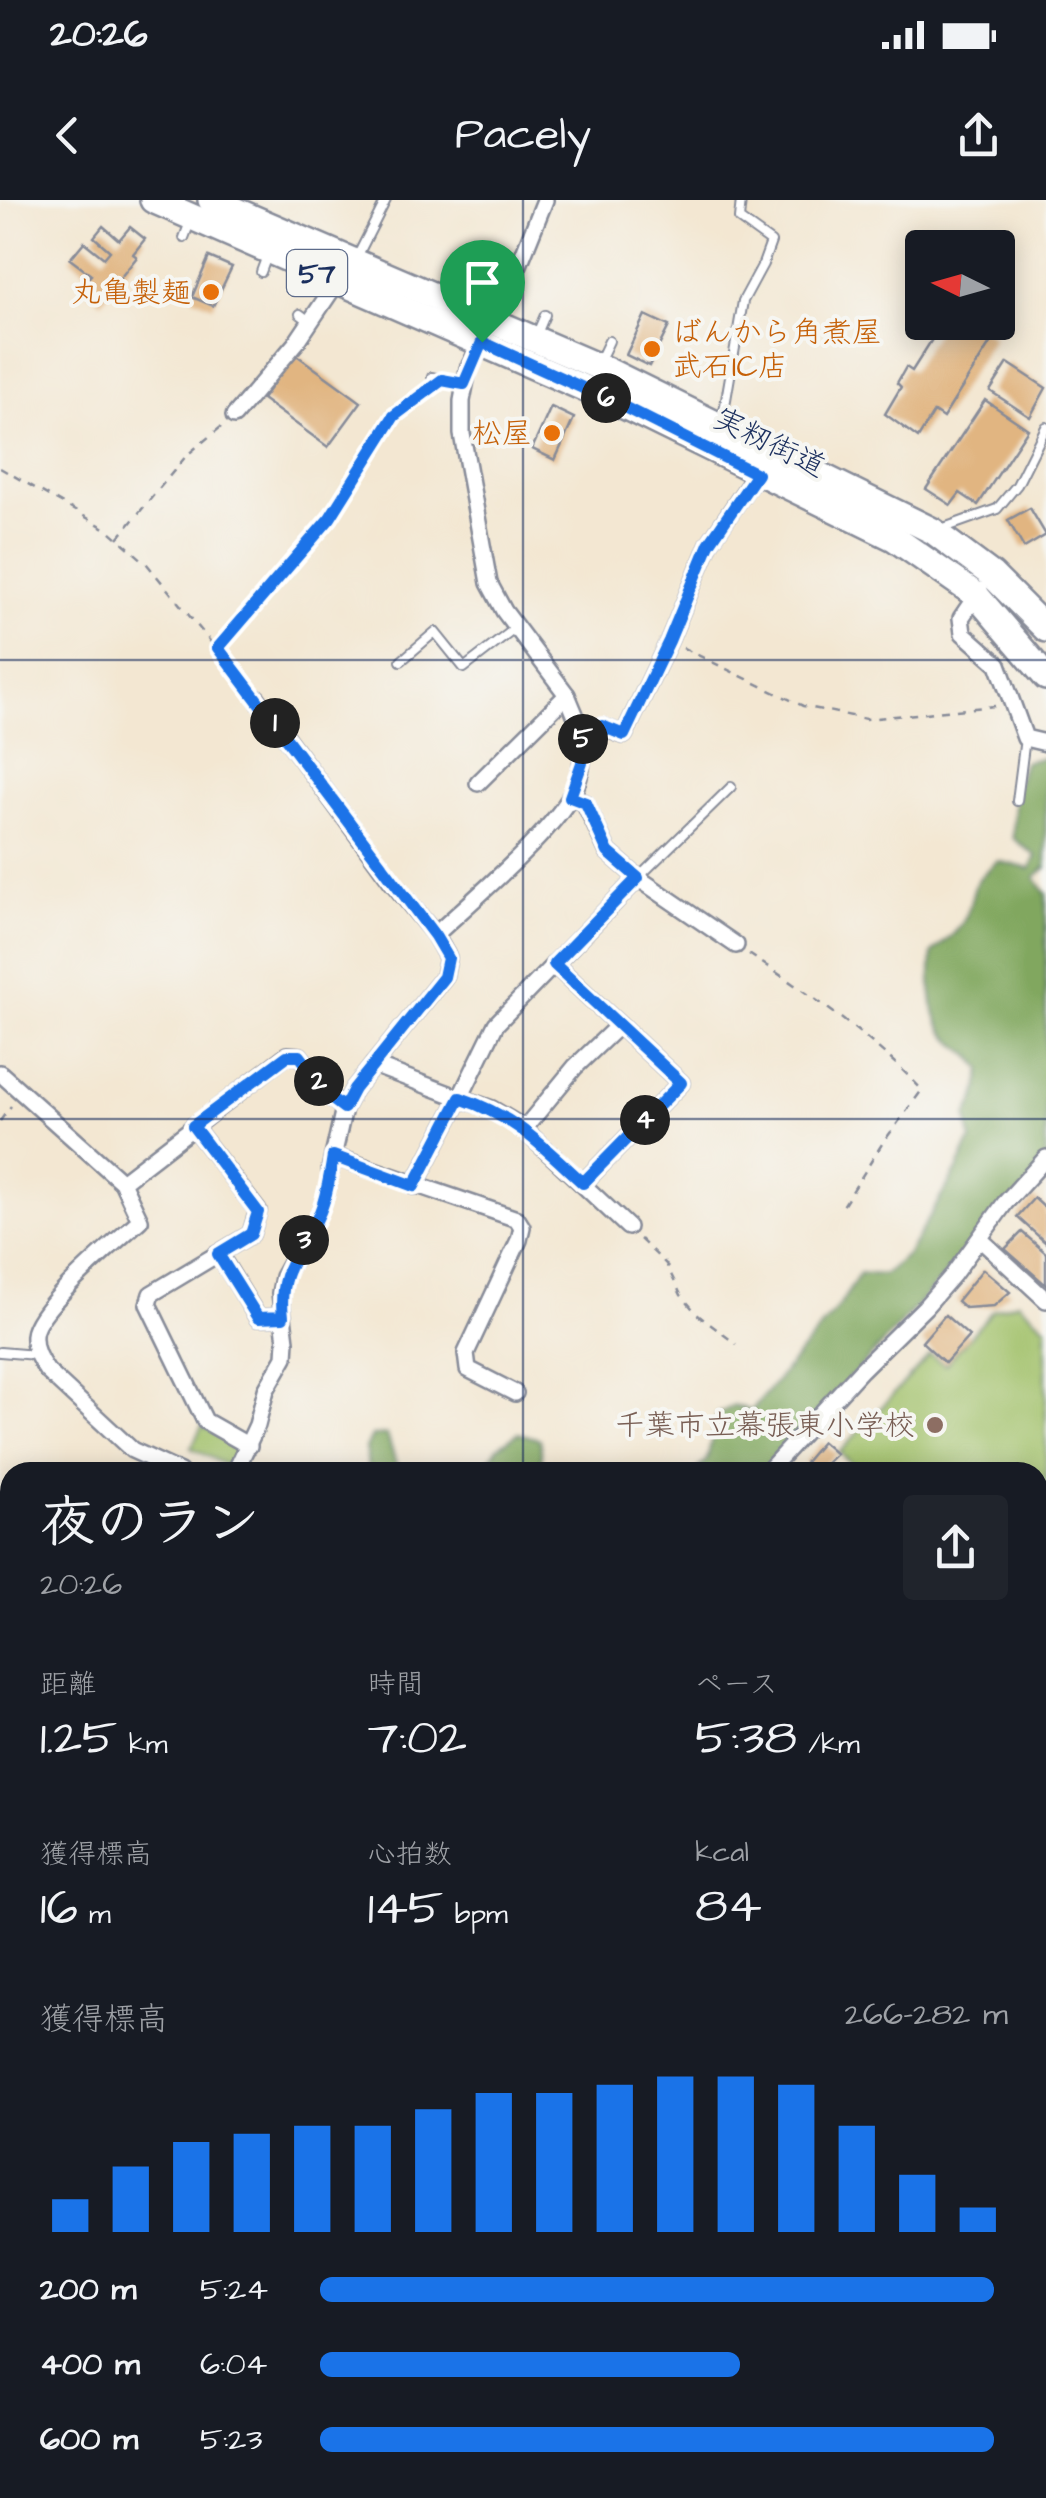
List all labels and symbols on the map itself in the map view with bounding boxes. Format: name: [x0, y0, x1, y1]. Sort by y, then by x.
north arrow: [905, 230, 1015, 340]
pin: [440, 240, 525, 343]
road number: 57: [287, 250, 347, 296]
place label: 丸亀製麺: [71, 272, 191, 314]
marker: 丸亀製麺: [200, 281, 222, 303]
place label: ばんから角煮屋 武石IC店: [672, 312, 882, 388]
marker: ばんから角煮屋 武石IC店: [641, 338, 663, 360]
pin: 6: [581, 373, 631, 423]
street label: 実籾街道: [706, 398, 833, 488]
place label: 松屋: [472, 413, 532, 455]
marker: 松屋: [541, 422, 563, 444]
pin: 1: [250, 698, 300, 748]
pin: 5: [558, 714, 608, 764]
pin: 2: [294, 1056, 344, 1106]
pin: 4: [620, 1095, 670, 1145]
pin: 3: [279, 1215, 329, 1265]
place label: 千葉市立幕張東小学校: [615, 1405, 915, 1447]
marker: 千葉市立幕張東小学校: [924, 1414, 946, 1436]

